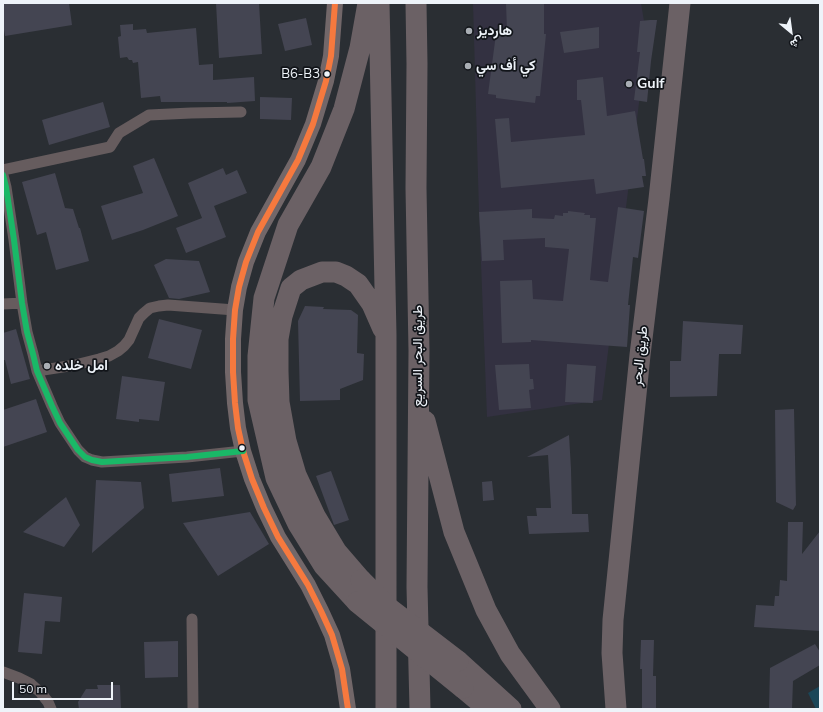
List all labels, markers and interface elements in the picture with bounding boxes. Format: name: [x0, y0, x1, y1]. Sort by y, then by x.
north arrow: [771, 12, 811, 52]
place label: هارديز: [477, 23, 512, 39]
marker: هارديز: [464, 26, 474, 36]
text: ش: [788, 33, 806, 52]
place label: كي أف سي: [476, 58, 536, 74]
marker: كي أف سي: [463, 61, 473, 71]
place label: B6-B3: [281, 66, 320, 82]
marker: B6-B3: [322, 69, 332, 79]
place label: Gulf: [637, 76, 665, 92]
marker: Gulf: [624, 79, 634, 89]
street label: طريق البحر السريع: [410, 305, 426, 407]
street label: طريق البحر: [628, 325, 652, 387]
place label: امل خلده: [55, 358, 108, 374]
marker: امل خلده: [42, 361, 52, 371]
unlabelled marker: [237, 443, 247, 453]
scale bar: [14, 674, 115, 700]
text: 50 m: [19, 681, 47, 696]

